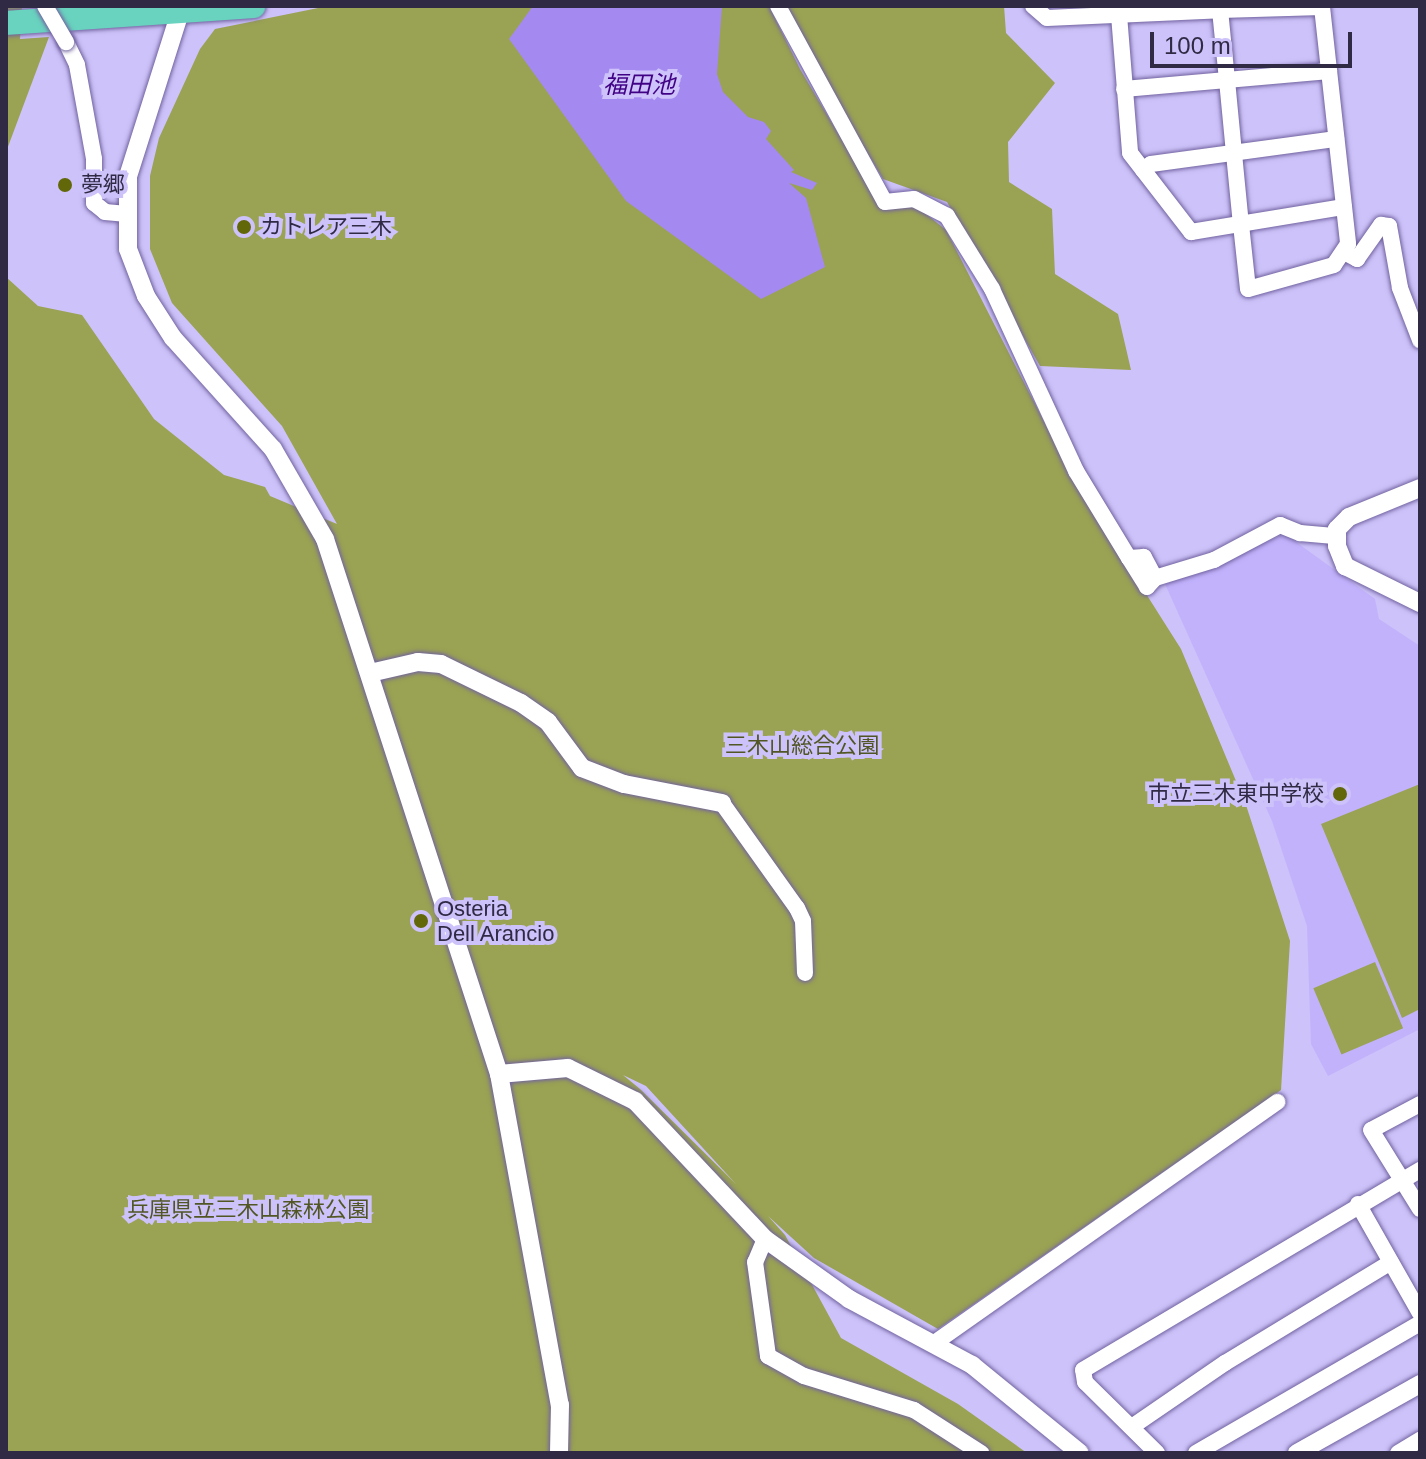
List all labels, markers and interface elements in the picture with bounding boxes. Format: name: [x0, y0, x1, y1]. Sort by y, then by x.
scale bar: [1154, 16, 1356, 66]
text: 100 m: [1164, 32, 1231, 59]
water label: 福田池: [603, 71, 675, 99]
place label: 夢郷: [81, 172, 125, 198]
marker: 夢郷: [56, 176, 74, 194]
place label: カトレア三木: [260, 214, 392, 240]
marker: カトレア三木: [235, 218, 253, 236]
park label: 三木山総合公園: [725, 733, 879, 759]
place label: 市立三木東中学校: [1148, 781, 1324, 807]
marker: 市立三木東中学校: [1331, 785, 1349, 803]
place label: Osteria Dell Arancio: [437, 895, 556, 946]
marker: Osteria Dell Arancio: [412, 912, 430, 930]
park label: 兵庫県立三木山森林公園: [127, 1197, 369, 1223]

